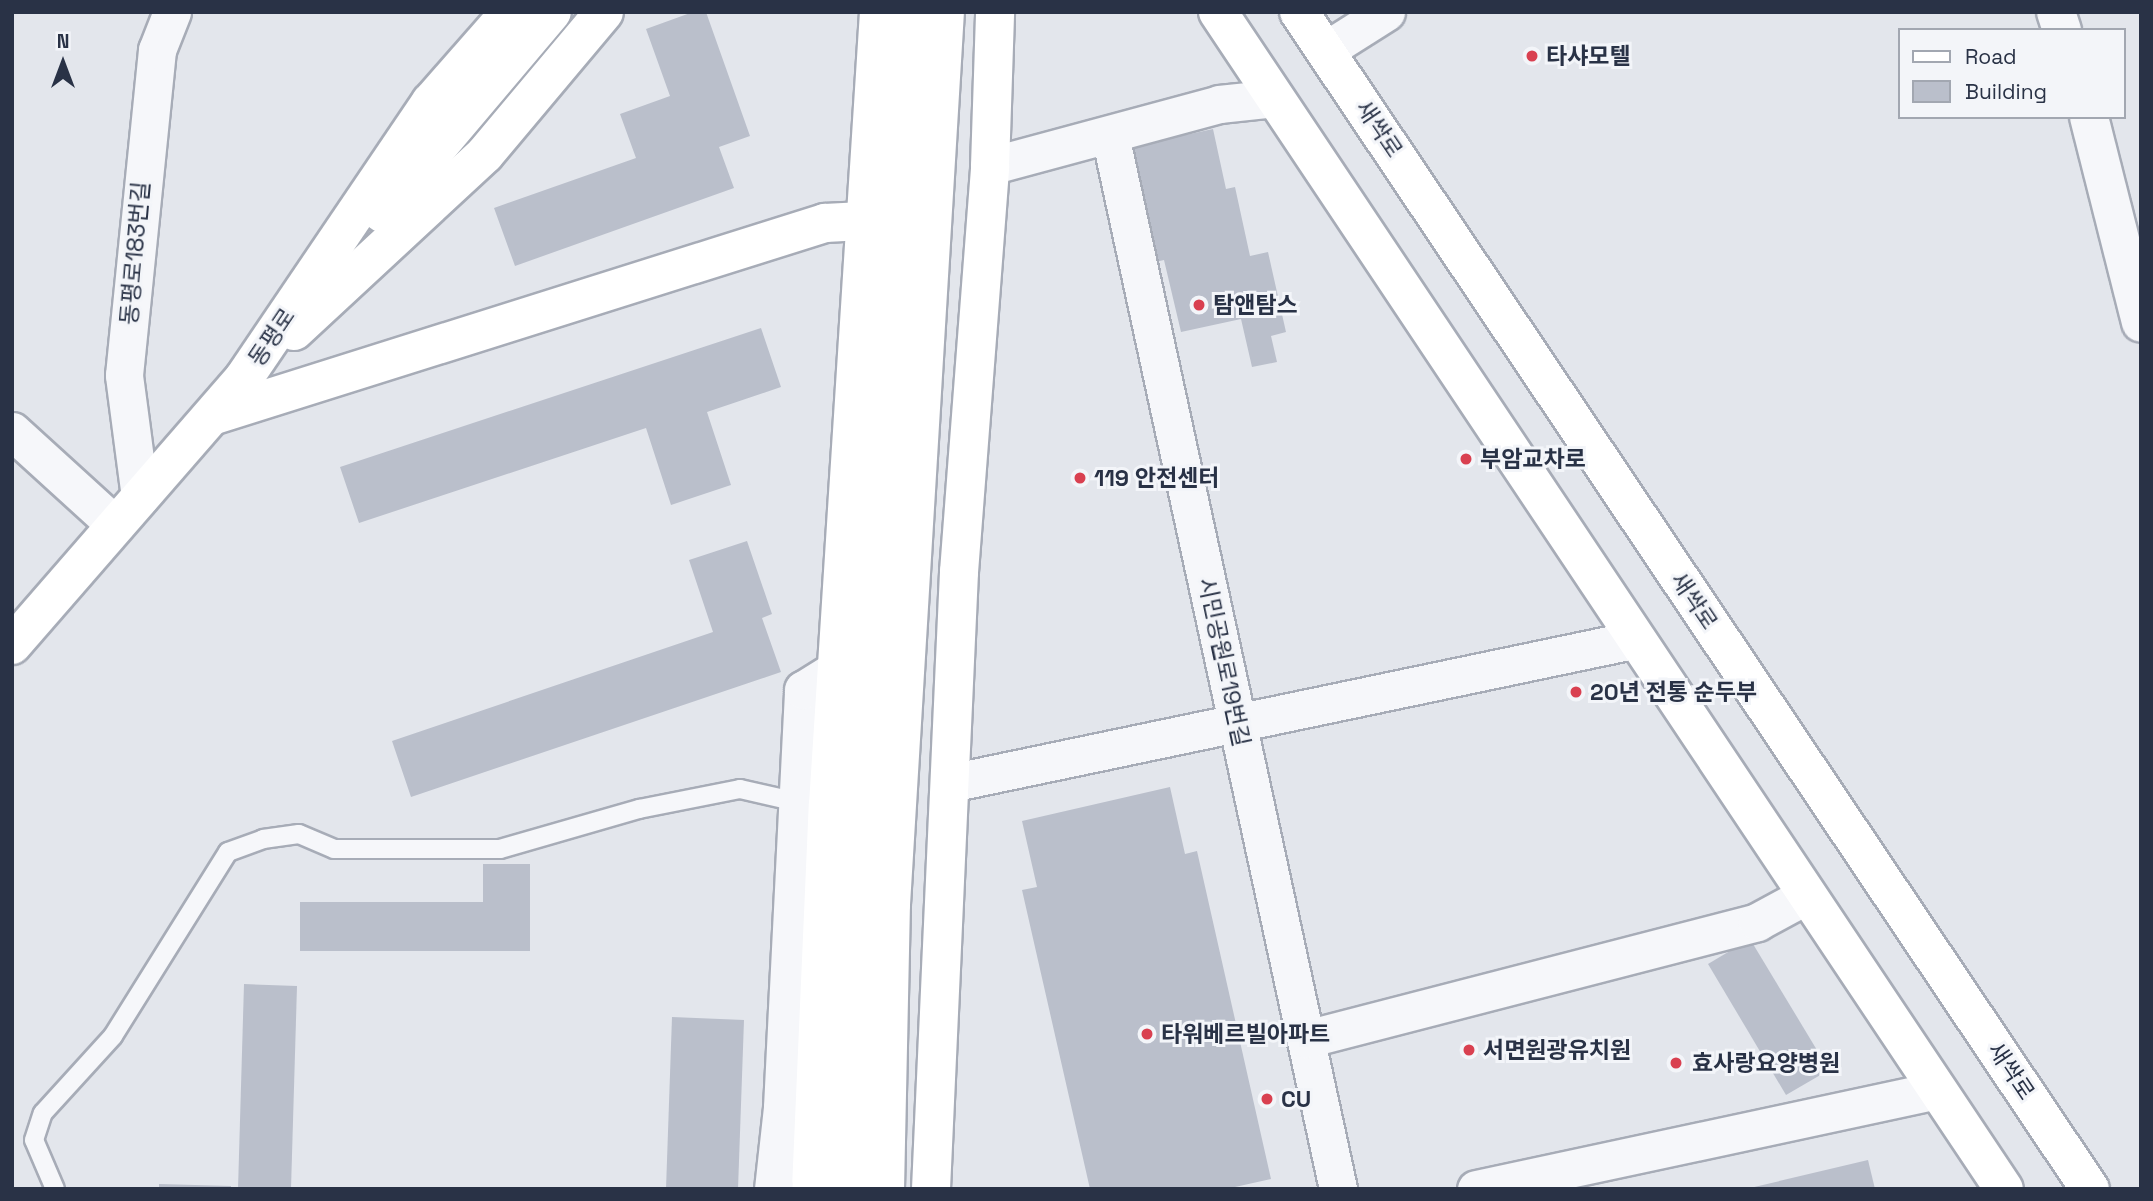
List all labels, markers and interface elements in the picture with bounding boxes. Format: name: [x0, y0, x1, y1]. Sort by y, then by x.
north arrow: [28, 28, 98, 98]
legend: [1898, 28, 2125, 119]
text: N: [57, 29, 69, 54]
place label: 타샤모텔: [1546, 42, 1631, 70]
text: Road: [1965, 43, 2017, 70]
marker: 타샤모텔: [1524, 48, 1540, 64]
text: Building: [1965, 78, 2047, 105]
street label: 새싹로: [1350, 95, 1408, 163]
street label: 동평로183번길: [115, 180, 155, 326]
place label: 탐앤탐스: [1213, 291, 1298, 319]
marker: 탐앤탐스: [1191, 297, 1207, 313]
street label: 동평로: [243, 303, 301, 371]
place label: 부암교차로: [1480, 445, 1586, 473]
marker: 부암교차로: [1458, 451, 1474, 467]
place label: 119 안전센터: [1094, 464, 1219, 492]
marker: 119 안전센터: [1072, 470, 1088, 486]
street label: 새싹로: [1665, 567, 1723, 635]
street label: 시민공원로19번길: [1193, 575, 1255, 749]
place label: 20년 전통 순두부: [1590, 678, 1757, 706]
marker: 20년 전통 순두부: [1568, 684, 1584, 700]
place label: 타워베르빌아파트: [1161, 1020, 1330, 1048]
marker: 타워베르빌아파트: [1139, 1026, 1155, 1042]
place label: 서면원광유치원: [1483, 1036, 1631, 1064]
street label: 새싹로: [1982, 1037, 2040, 1105]
marker: 서면원광유치원: [1461, 1042, 1477, 1058]
place label: 효사랑요양병원: [1692, 1049, 1840, 1077]
marker: 효사랑요양병원: [1666, 1053, 1686, 1073]
place label: CU: [1281, 1085, 1311, 1113]
marker: CU: [1259, 1091, 1275, 1107]

